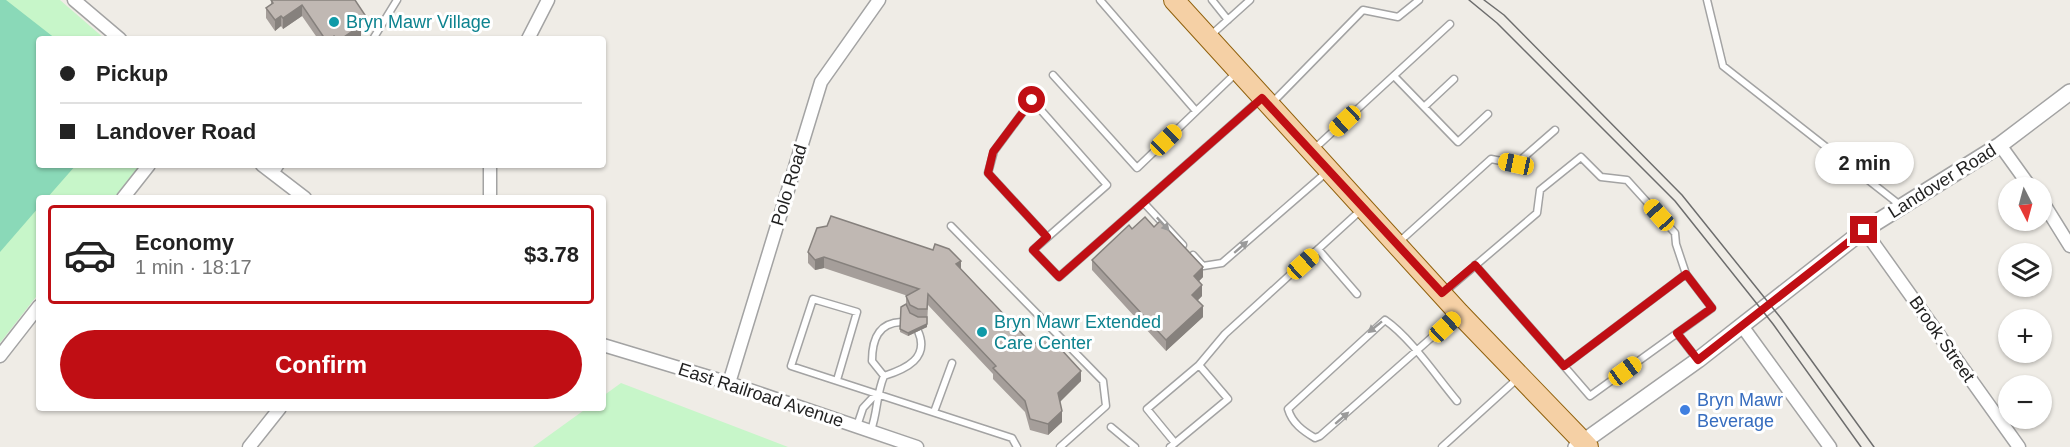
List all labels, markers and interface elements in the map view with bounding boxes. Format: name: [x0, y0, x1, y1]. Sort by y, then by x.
place label: Bryn Mawr Village: [346, 12, 491, 32]
marker: Bryn Mawr Village: [327, 15, 341, 29]
text: Pickup: [96, 61, 168, 86]
route start: [1018, 86, 1045, 113]
car: [1326, 102, 1364, 140]
text: Landover Road: [96, 119, 256, 144]
car: [1147, 121, 1185, 159]
street label: Landover Road: [1885, 140, 1999, 222]
street label: Polo Road: [767, 142, 811, 228]
callout: 2 min: [1814, 143, 1914, 185]
car: [1497, 151, 1535, 177]
text: 2 min: [1838, 152, 1891, 174]
north arrow: [1998, 177, 2052, 231]
map controls: [1998, 177, 2052, 429]
car: [1640, 196, 1678, 234]
one-way arrow: [1156, 216, 1170, 230]
route end: [1850, 216, 1877, 243]
icon: car: [63, 228, 117, 282]
text: Economy: [135, 230, 234, 255]
one-way arrow: [1233, 240, 1249, 253]
text: $3.78: [524, 242, 579, 267]
button: layers: [1998, 243, 2052, 297]
car: [1284, 245, 1322, 283]
text: 1 min · 18:17: [135, 256, 252, 278]
street label: Brook Street: [1905, 292, 1979, 386]
car: [1426, 308, 1464, 346]
button: +: [1998, 309, 2052, 363]
place label: Bryn Mawr Extended Care Center: [994, 312, 1161, 353]
one-way arrow: [1367, 321, 1383, 334]
marker: Bryn Mawr Extended Care Center: [975, 325, 989, 339]
button: Confirm: [60, 330, 582, 399]
car: [1605, 353, 1645, 389]
street label: East Railroad Avenue: [676, 359, 846, 431]
button: −: [1998, 375, 2052, 429]
place label: Bryn Mawr Beverage: [1697, 390, 1783, 431]
marker: Bryn Mawr Beverage: [1678, 403, 1692, 417]
one-way arrow: [1334, 412, 1349, 425]

